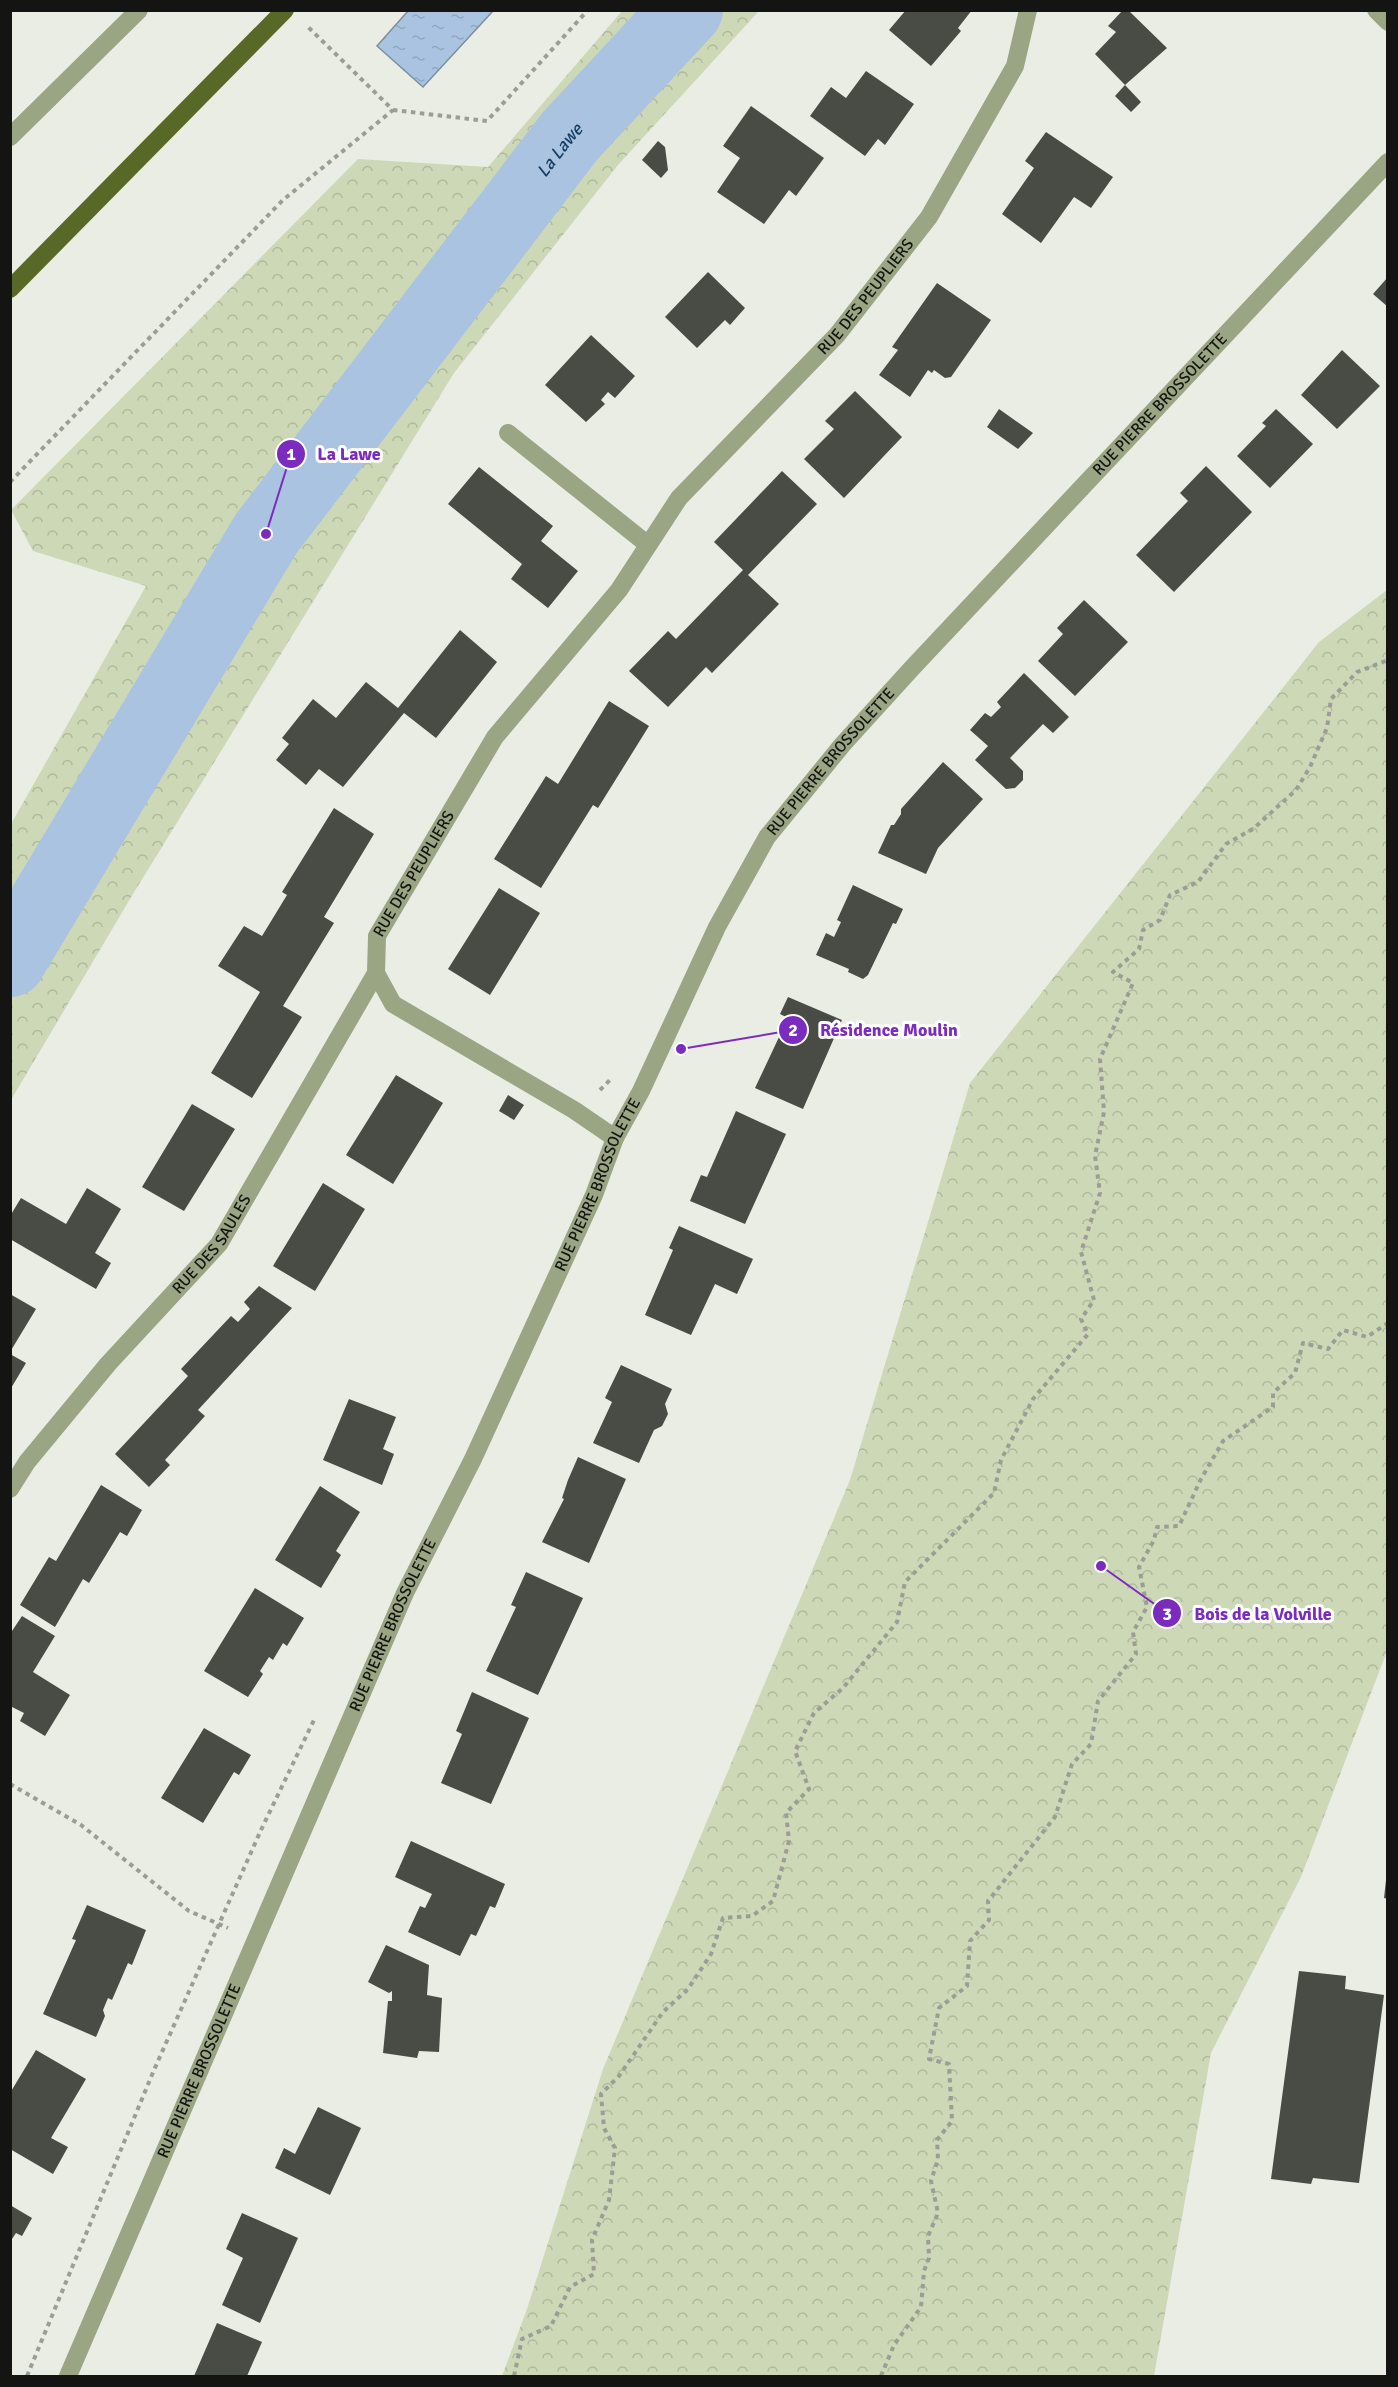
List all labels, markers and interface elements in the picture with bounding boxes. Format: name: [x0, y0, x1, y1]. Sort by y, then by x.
water label: La Lawe: [532, 118, 588, 181]
street label: RUE DES PEUPLIERS: [813, 235, 918, 359]
street label: RUE PIERRE BROSSOLETTE: [1088, 329, 1232, 480]
callout: La Lawe: [276, 436, 393, 472]
text: 1: [286, 443, 296, 465]
text: La Lawe: [317, 443, 381, 465]
street label: RUE PIERRE BROSSOLETTE: [762, 684, 899, 840]
street label: RUE DES PEUPLIERS: [369, 807, 459, 940]
callout: Résidence Moulin: [778, 1012, 970, 1048]
text: 2: [788, 1019, 798, 1041]
text: Résidence Moulin: [820, 1019, 958, 1041]
street label: RUE PIERRE BROSSOLETTE: [550, 1095, 645, 1275]
street label: RUE DES SAULES: [168, 1191, 255, 1298]
street label: RUE PIERRE BROSSOLETTE: [345, 1535, 441, 1715]
callout: Bois de la Volville: [1152, 1595, 1344, 1631]
text: 3: [1162, 1603, 1172, 1625]
text: Bois de la Volville: [1194, 1603, 1332, 1625]
street label: RUE PIERRE BROSSOLETTE: [153, 1981, 246, 2161]

